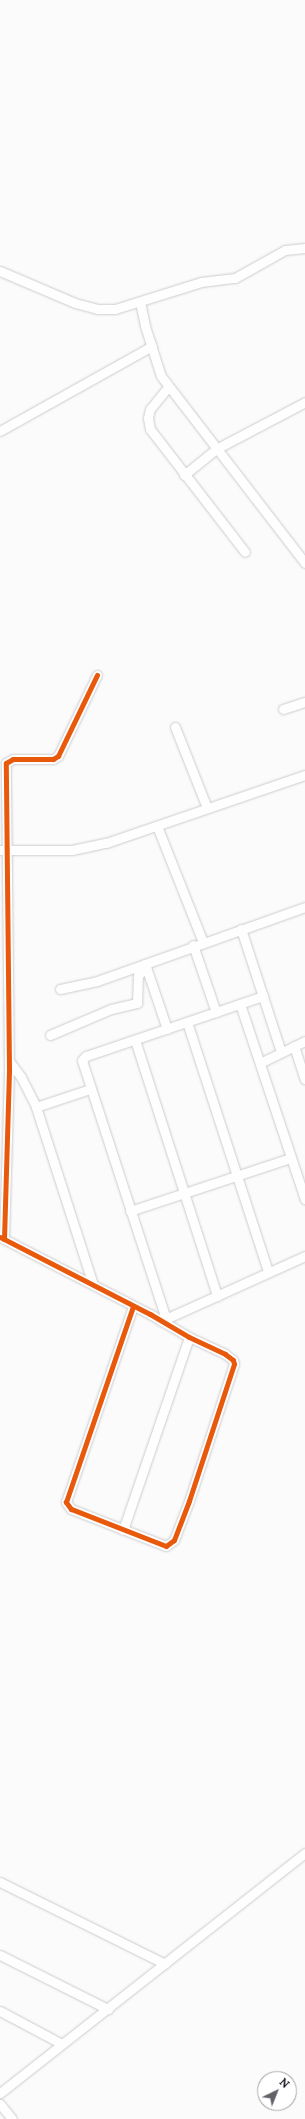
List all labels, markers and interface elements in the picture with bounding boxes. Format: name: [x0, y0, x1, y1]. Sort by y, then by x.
north arrow: [257, 2071, 297, 2111]
text: N: [277, 2075, 292, 2091]

